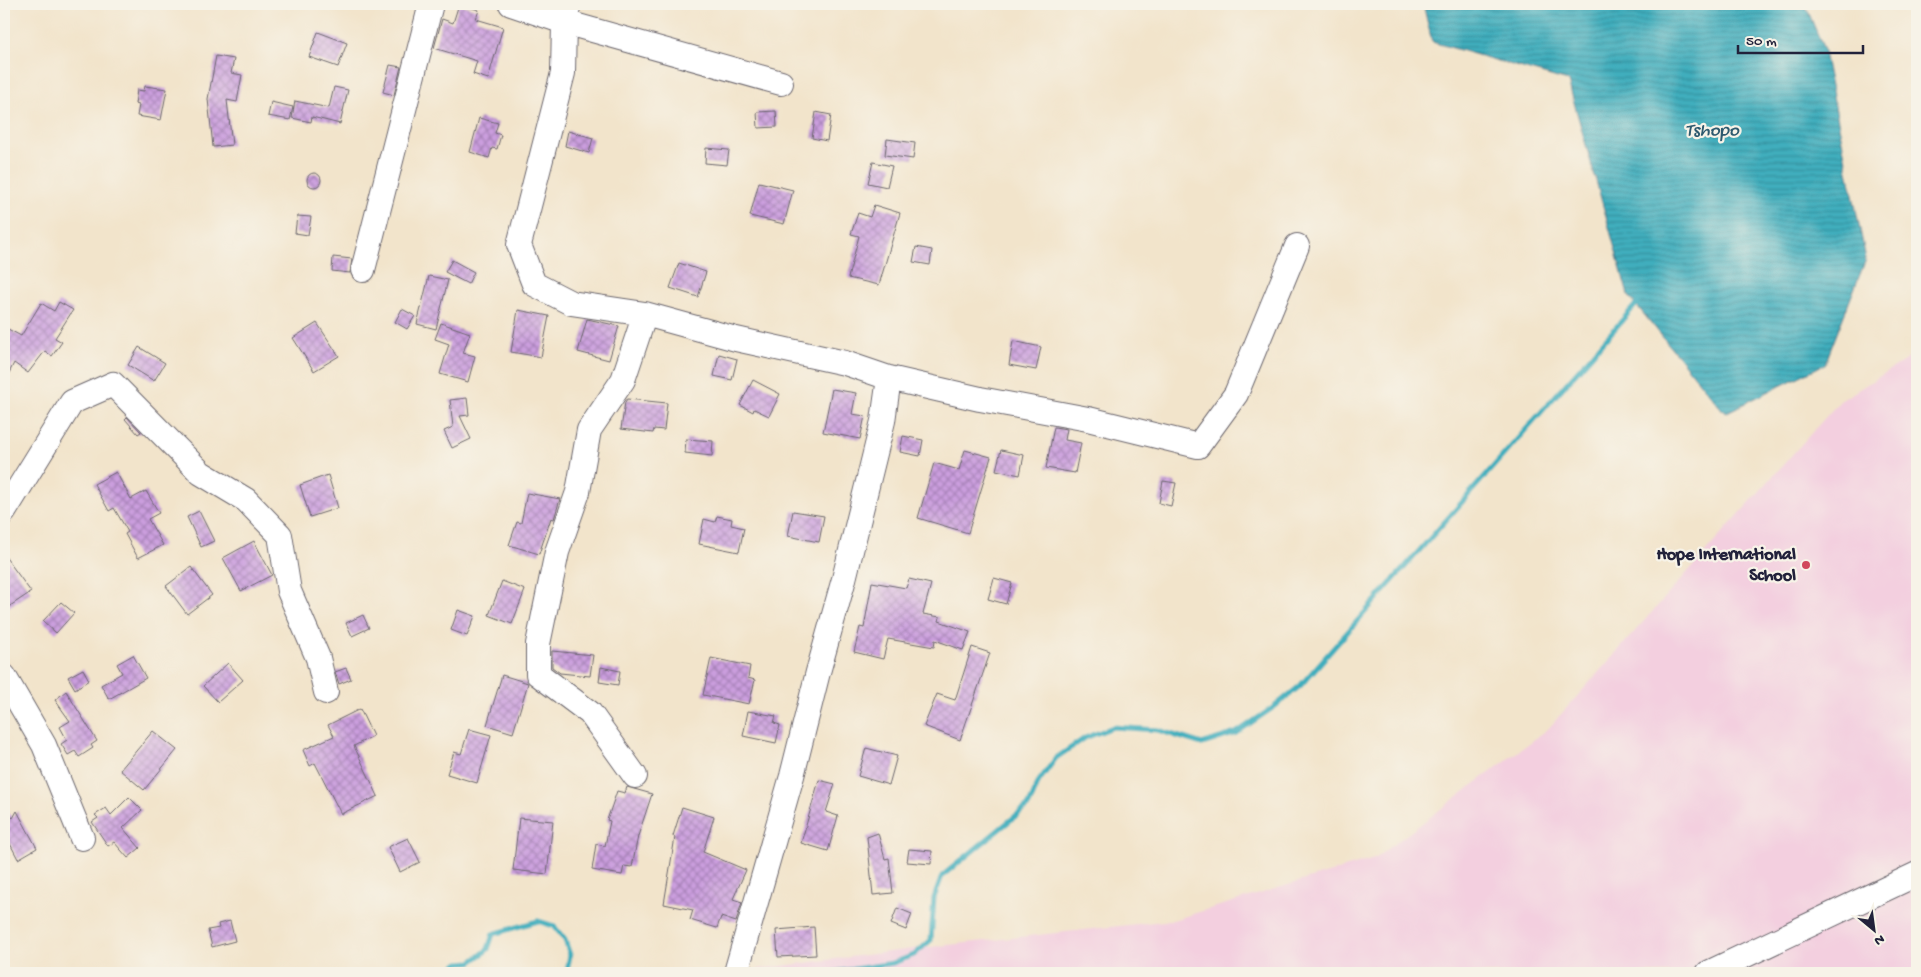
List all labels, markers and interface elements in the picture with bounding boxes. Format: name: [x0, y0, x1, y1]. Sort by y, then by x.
scale bar: [1738, 22, 1864, 54]
text: 50 m: [1746, 33, 1777, 51]
water label: Tshopo: [1685, 120, 1740, 143]
place label: Hope International School: [1656, 545, 1796, 587]
marker: Hope International School: [1800, 559, 1812, 571]
north arrow: [1848, 904, 1898, 954]
text: N: [1871, 930, 1887, 949]

